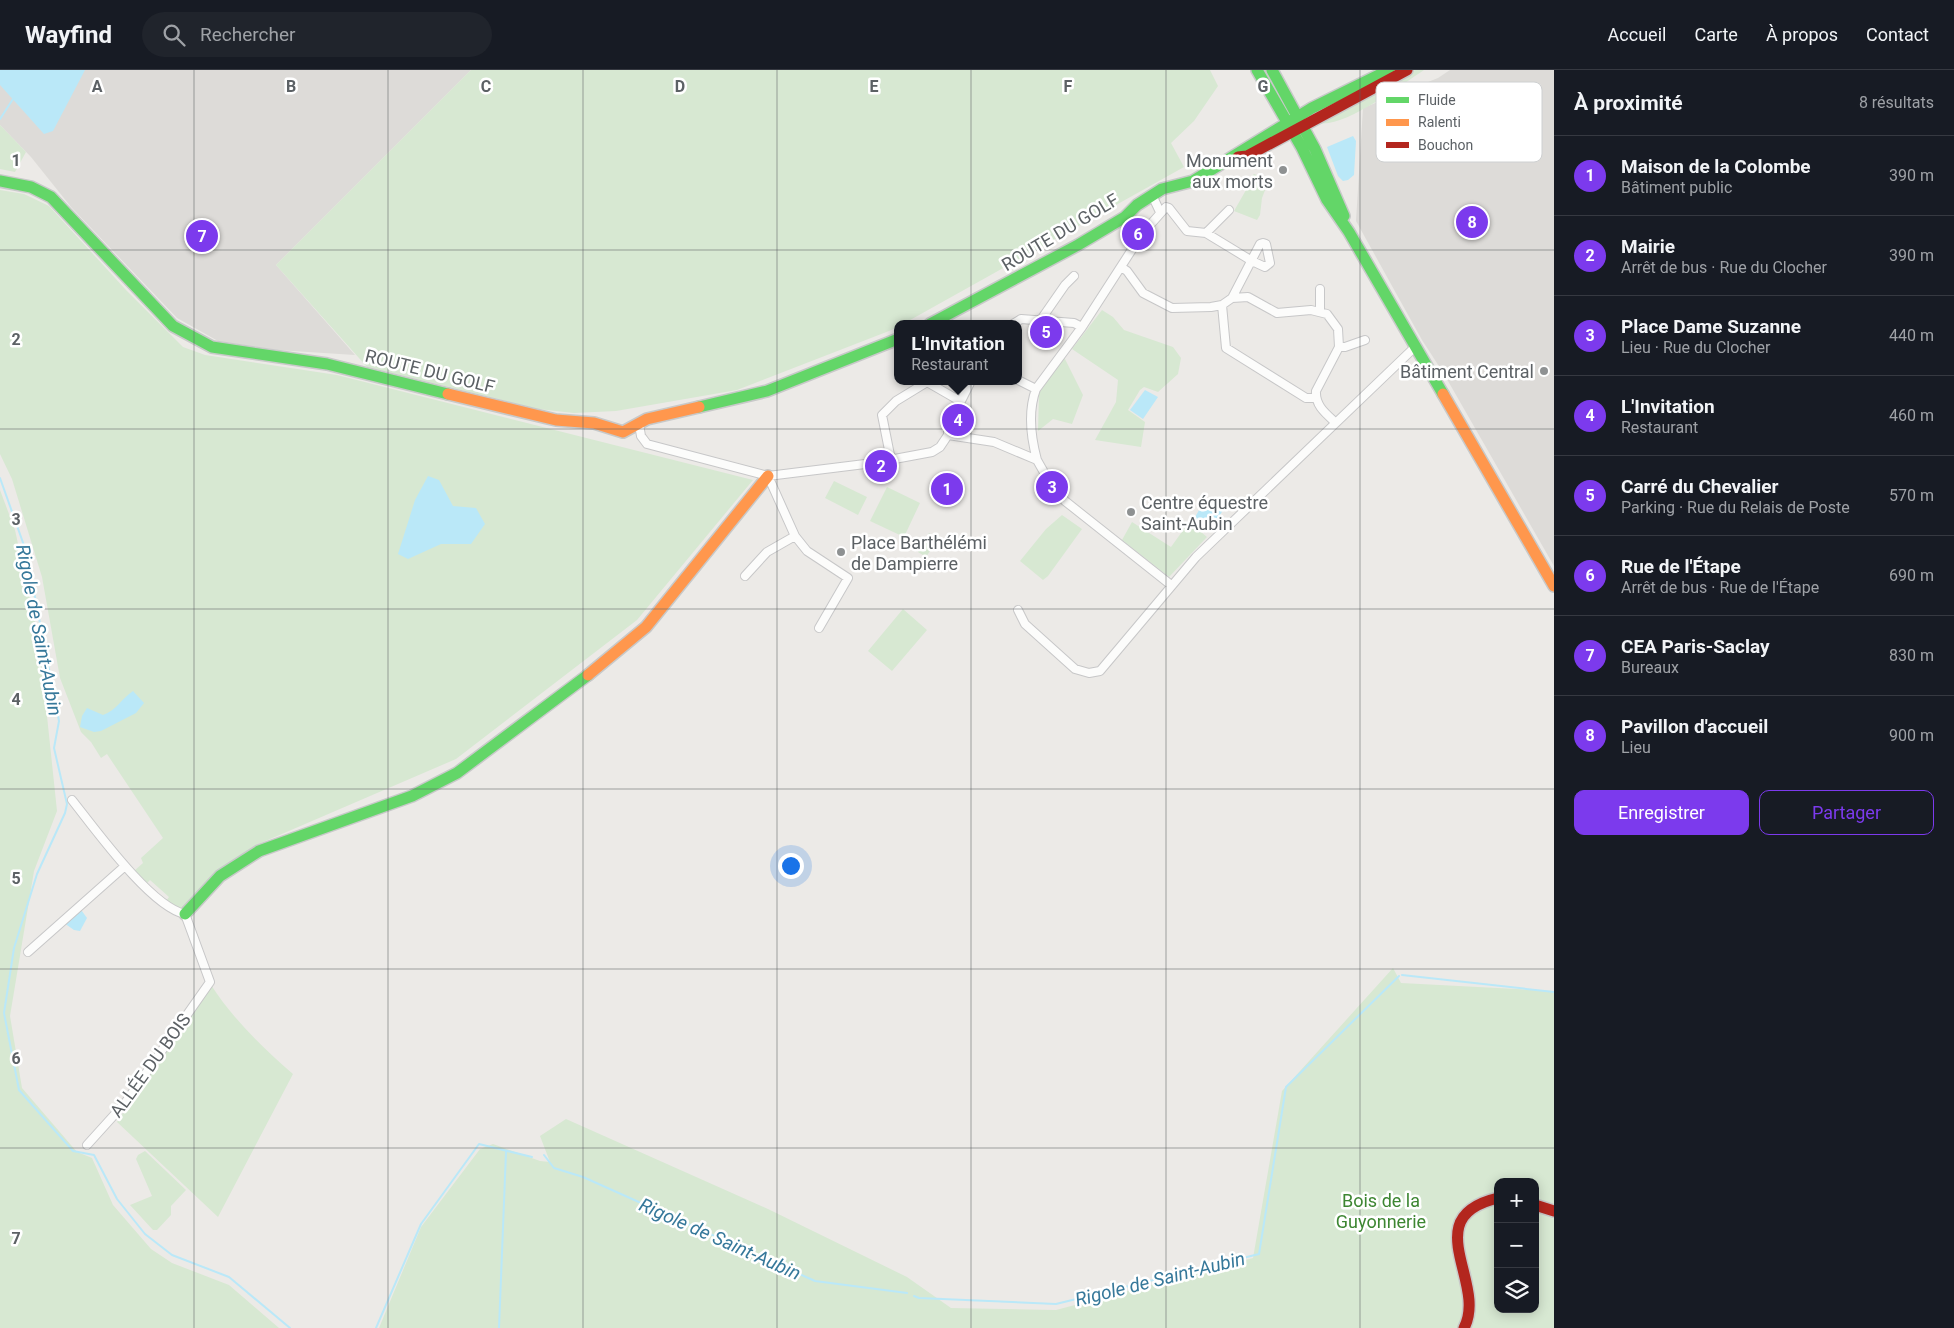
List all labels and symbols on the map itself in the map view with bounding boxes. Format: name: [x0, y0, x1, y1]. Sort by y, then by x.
text: A: [92, 77, 103, 96]
text: B: [286, 77, 296, 96]
text: C: [481, 77, 491, 96]
text: D: [675, 77, 685, 96]
text: E: [870, 77, 879, 96]
text: F: [1064, 77, 1073, 96]
text: G: [1258, 77, 1269, 96]
legend: [1376, 82, 1542, 162]
text: Fluide: [1418, 92, 1456, 108]
text: Ralenti: [1418, 114, 1461, 130]
text: Bouchon: [1418, 137, 1473, 153]
place label: Monument aux morts: [1186, 150, 1273, 192]
text: 1: [11, 151, 21, 170]
marker: Monument aux morts: [1277, 164, 1289, 176]
street label: ROUTE DU GOLF: [998, 189, 1122, 275]
pin: 8: [1456, 203, 1488, 241]
pin: 6: [1122, 215, 1154, 253]
pin: 7: [186, 217, 218, 255]
pin: 5: [1030, 313, 1062, 351]
text: 2: [11, 330, 21, 349]
street label: ROUTE DU GOLF: [363, 345, 497, 397]
place label: Bâtiment Central: [1400, 361, 1534, 382]
marker: Bâtiment Central: [1538, 365, 1550, 377]
pin: 4: [942, 401, 974, 439]
pin: 2: [865, 447, 897, 485]
pin: 3: [1036, 468, 1068, 506]
pin: 1: [931, 470, 963, 508]
place label: Centre équestre Saint-Aubin: [1141, 492, 1268, 534]
marker: Centre équestre Saint-Aubin: [1125, 506, 1137, 518]
text: 3: [11, 510, 21, 529]
place label: Place Barthélémi de Dampierre: [851, 532, 987, 574]
water label: Rigole de Saint-Aubin: [11, 542, 67, 718]
marker: Place Barthélémi de Dampierre: [835, 546, 847, 558]
text: 4: [11, 690, 21, 709]
your location: [778, 853, 804, 879]
text: 5: [11, 869, 21, 888]
street label: ALLÉE DU BOIS: [105, 1009, 195, 1121]
text: 6: [11, 1049, 21, 1068]
park label: Bois de la Guyonnerie: [1336, 1190, 1426, 1232]
water label: Rigole de Saint-Aubin: [636, 1193, 804, 1285]
text: 7: [11, 1229, 21, 1248]
water label: Rigole de Saint-Aubin: [1073, 1247, 1247, 1311]

